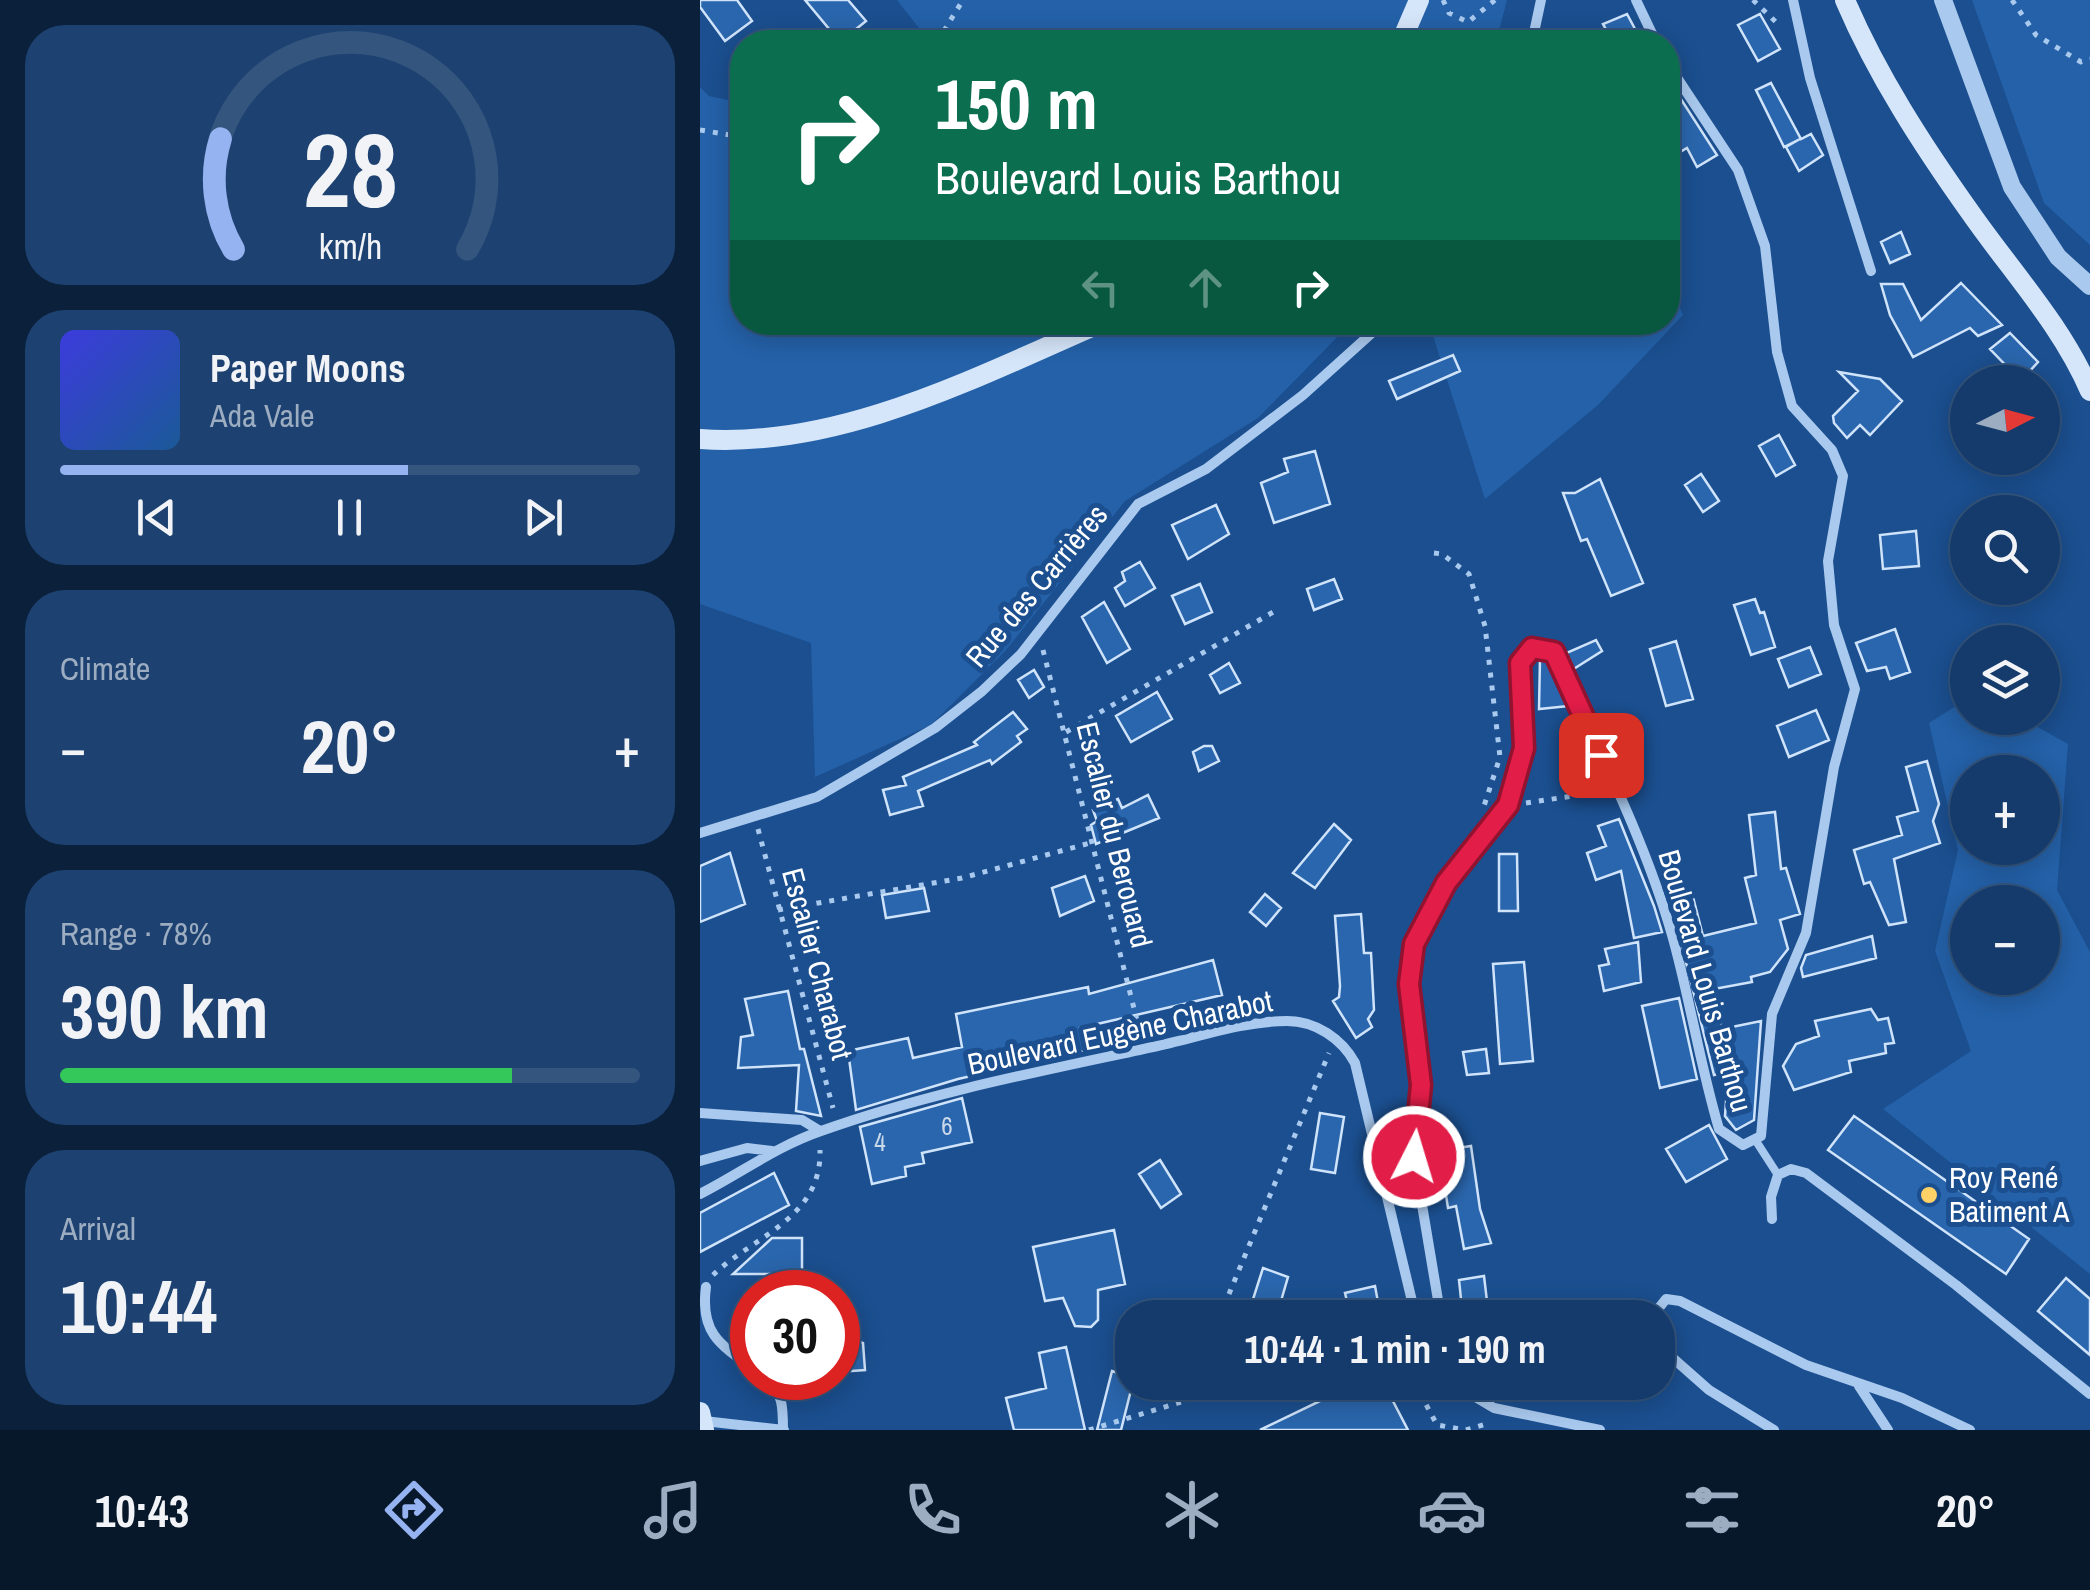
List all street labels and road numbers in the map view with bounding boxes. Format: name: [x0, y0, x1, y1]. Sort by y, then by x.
street label: Rue des Carrières: [956, 496, 1116, 675]
street label: Escalier du Berouard: [1068, 718, 1162, 952]
street label: Boulevard Louis Barthou: [1649, 845, 1763, 1116]
street label: Escalier Charabot: [773, 863, 863, 1064]
street label: Boulevard Eugène Charabot: [964, 980, 1276, 1084]

